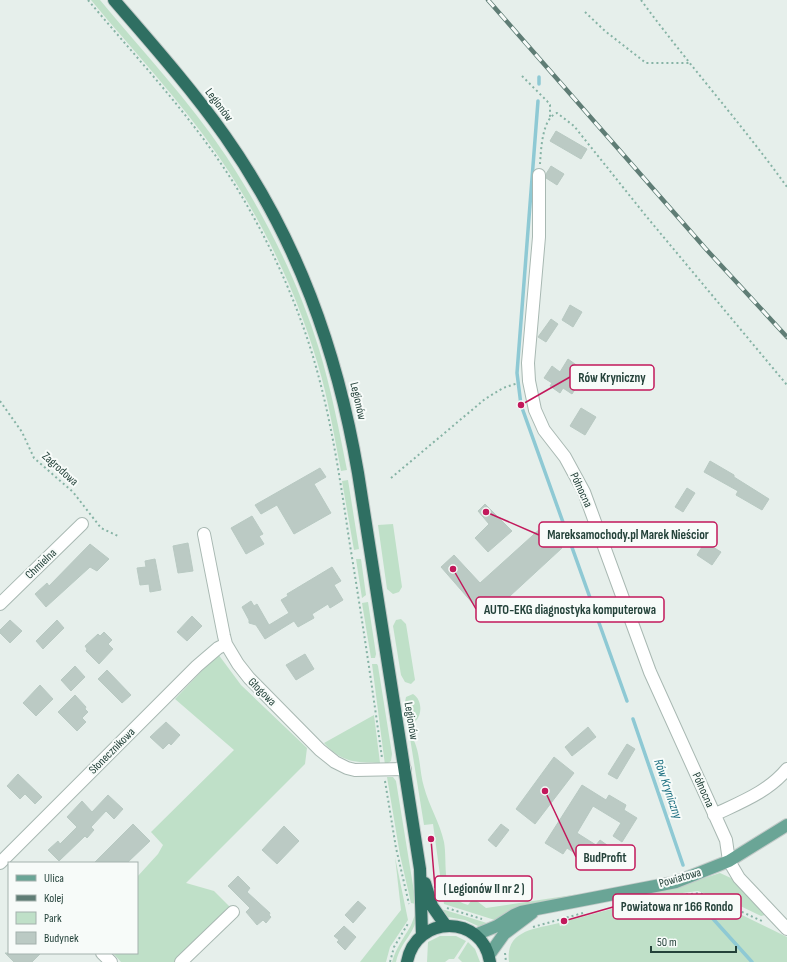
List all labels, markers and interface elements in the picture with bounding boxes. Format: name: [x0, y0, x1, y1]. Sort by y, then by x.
street label: Legionów: [202, 85, 237, 125]
callout: Rów Kryniczny: [570, 365, 654, 390]
text: Rów Kryniczny: [578, 370, 646, 386]
street label: Legionów: [346, 381, 370, 421]
street label: Zagrodowa: [39, 449, 82, 489]
street label: Północna: [566, 470, 596, 510]
callout: Mareksamochody.pl Marek Nieścior: [539, 522, 717, 547]
text: Mareksamochody.pl Marek Nieścior: [547, 527, 709, 543]
street label: Chmielna: [22, 545, 60, 582]
callout: AUTO-EKG diagnostyka komputerowa: [476, 597, 664, 622]
text: AUTO-EKG diagnostyka komputerowa: [483, 602, 656, 618]
street label: Głogowa: [245, 675, 280, 710]
street label: Legionów: [401, 701, 421, 741]
street label: Słonecznikowa: [86, 724, 139, 777]
water label: Rów Kryniczny: [650, 757, 686, 822]
street label: Północna: [689, 770, 718, 810]
callout: BudProfit: [576, 845, 635, 870]
text: BudProfit: [583, 850, 627, 866]
legend: [8, 862, 138, 954]
street label: Powiatowa: [657, 865, 703, 891]
text: Ulica: [44, 871, 64, 886]
callout: ( Legionów II nr 2 ): [435, 876, 532, 901]
text: ( Legionów II nr 2 ): [443, 881, 525, 897]
text: Kolej: [44, 891, 63, 906]
callout: Powiatowa nr 166 Rondo: [613, 894, 741, 919]
text: Powiatowa nr 166 Rondo: [621, 899, 734, 915]
text: Park: [44, 911, 62, 926]
scale bar: [651, 928, 736, 954]
text: Budynek: [44, 931, 79, 946]
text: 50 m: [657, 935, 677, 950]

